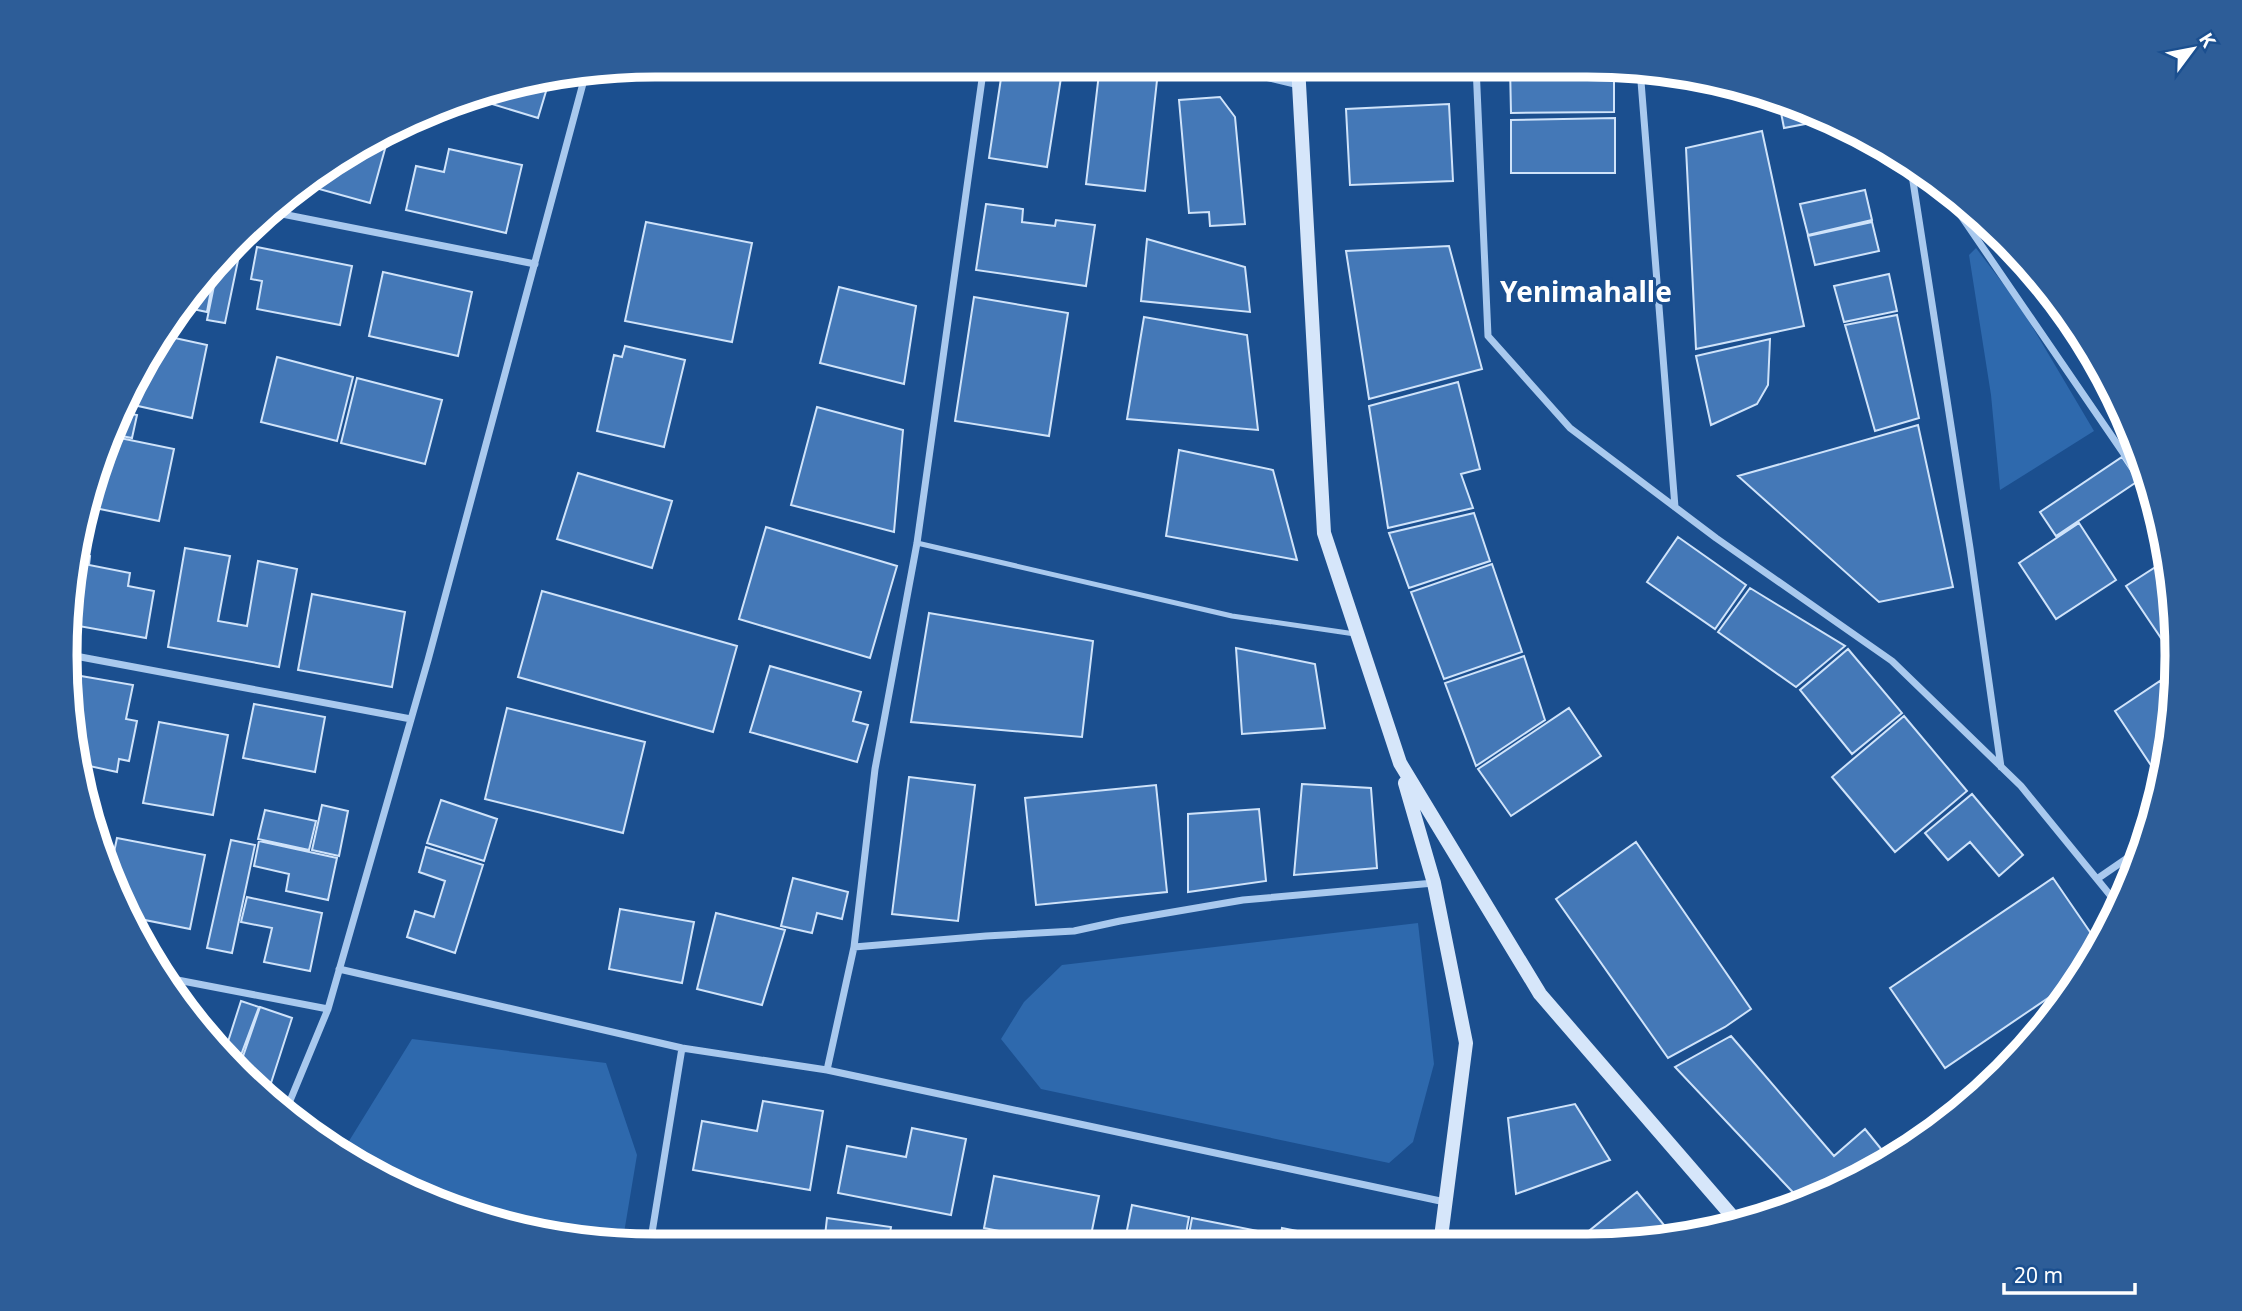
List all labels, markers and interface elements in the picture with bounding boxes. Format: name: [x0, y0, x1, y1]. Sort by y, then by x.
north arrow: [2158, 14, 2228, 84]
text: K: [2193, 28, 2222, 53]
district label: Yenimahalle: [1500, 272, 1672, 310]
scale bar: [2004, 1252, 2135, 1296]
text: 20 m: [2014, 1261, 2063, 1289]

